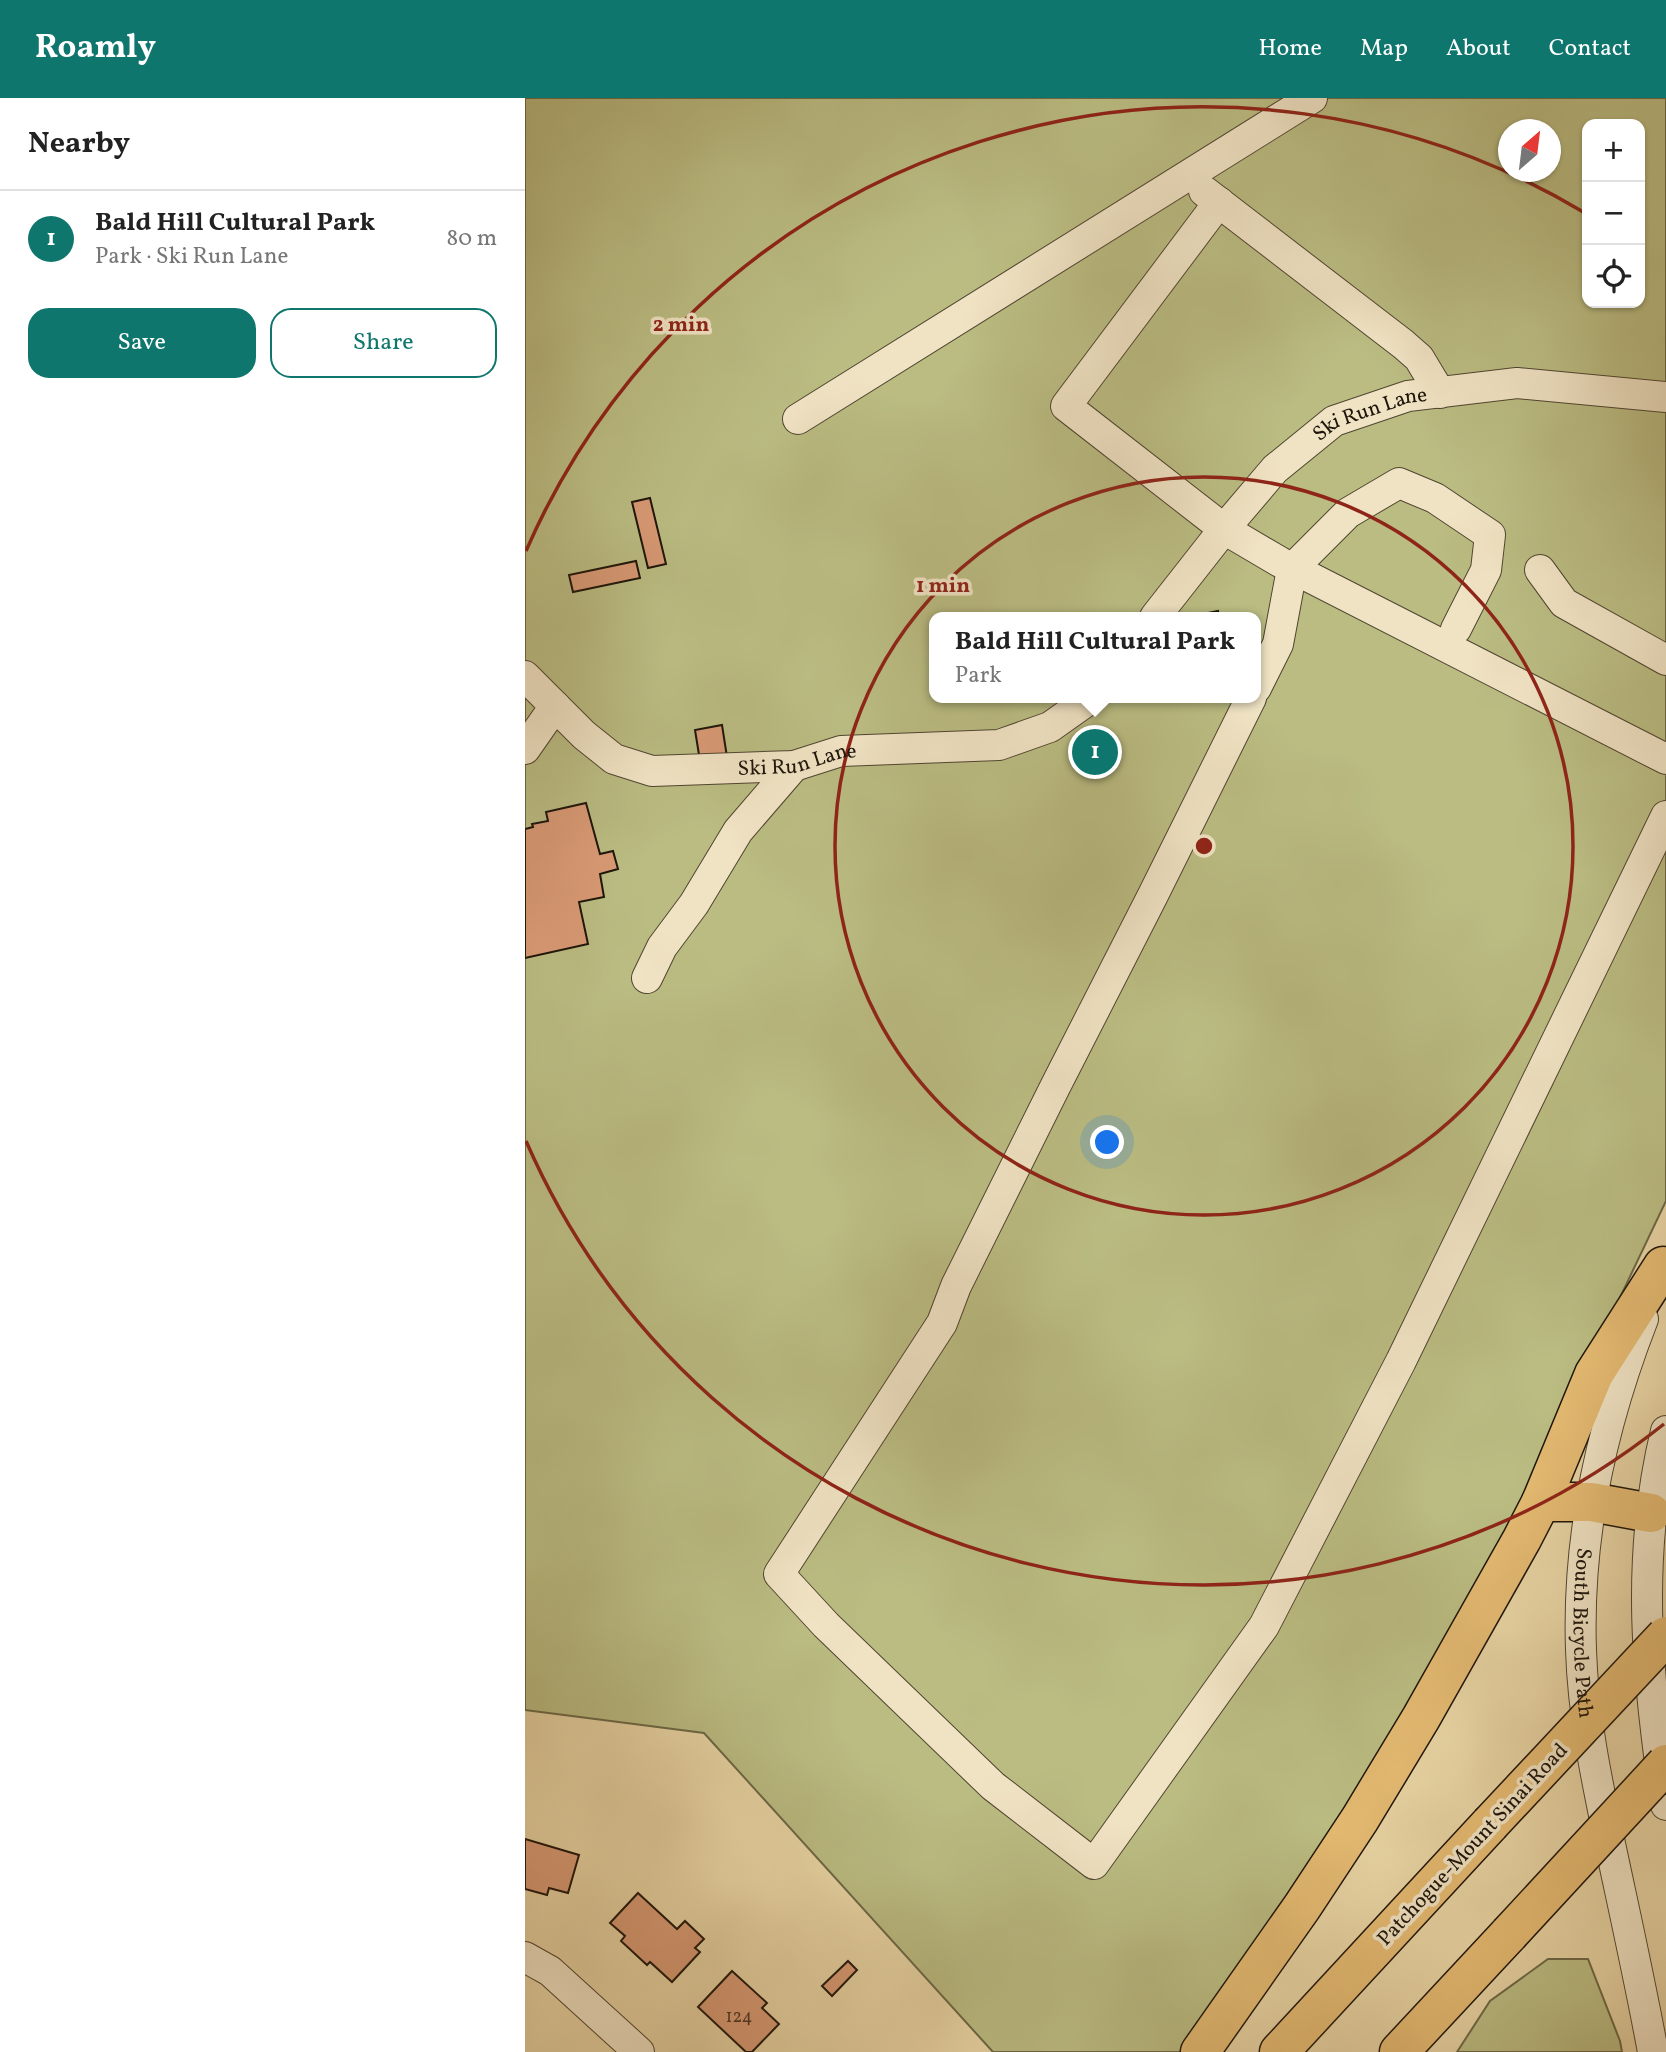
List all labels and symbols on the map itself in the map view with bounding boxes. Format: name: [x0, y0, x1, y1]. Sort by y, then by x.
north arrow: [1498, 119, 1561, 182]
text: 2 min: [653, 311, 709, 340]
street label: Ski Run Lane: [1307, 381, 1429, 449]
text: 1 min: [916, 572, 970, 601]
pin: 1: [1072, 726, 1118, 778]
street label: Ski Run Lane: [737, 737, 857, 784]
centre of rings: [1192, 834, 1216, 858]
your location: [1090, 1125, 1124, 1159]
street label: South Bicycle Path: [1565, 1546, 1600, 1720]
street label: Patchogue-Mount Sinai Road: [1371, 1737, 1575, 1953]
house number: 124: [726, 2005, 752, 2030]

